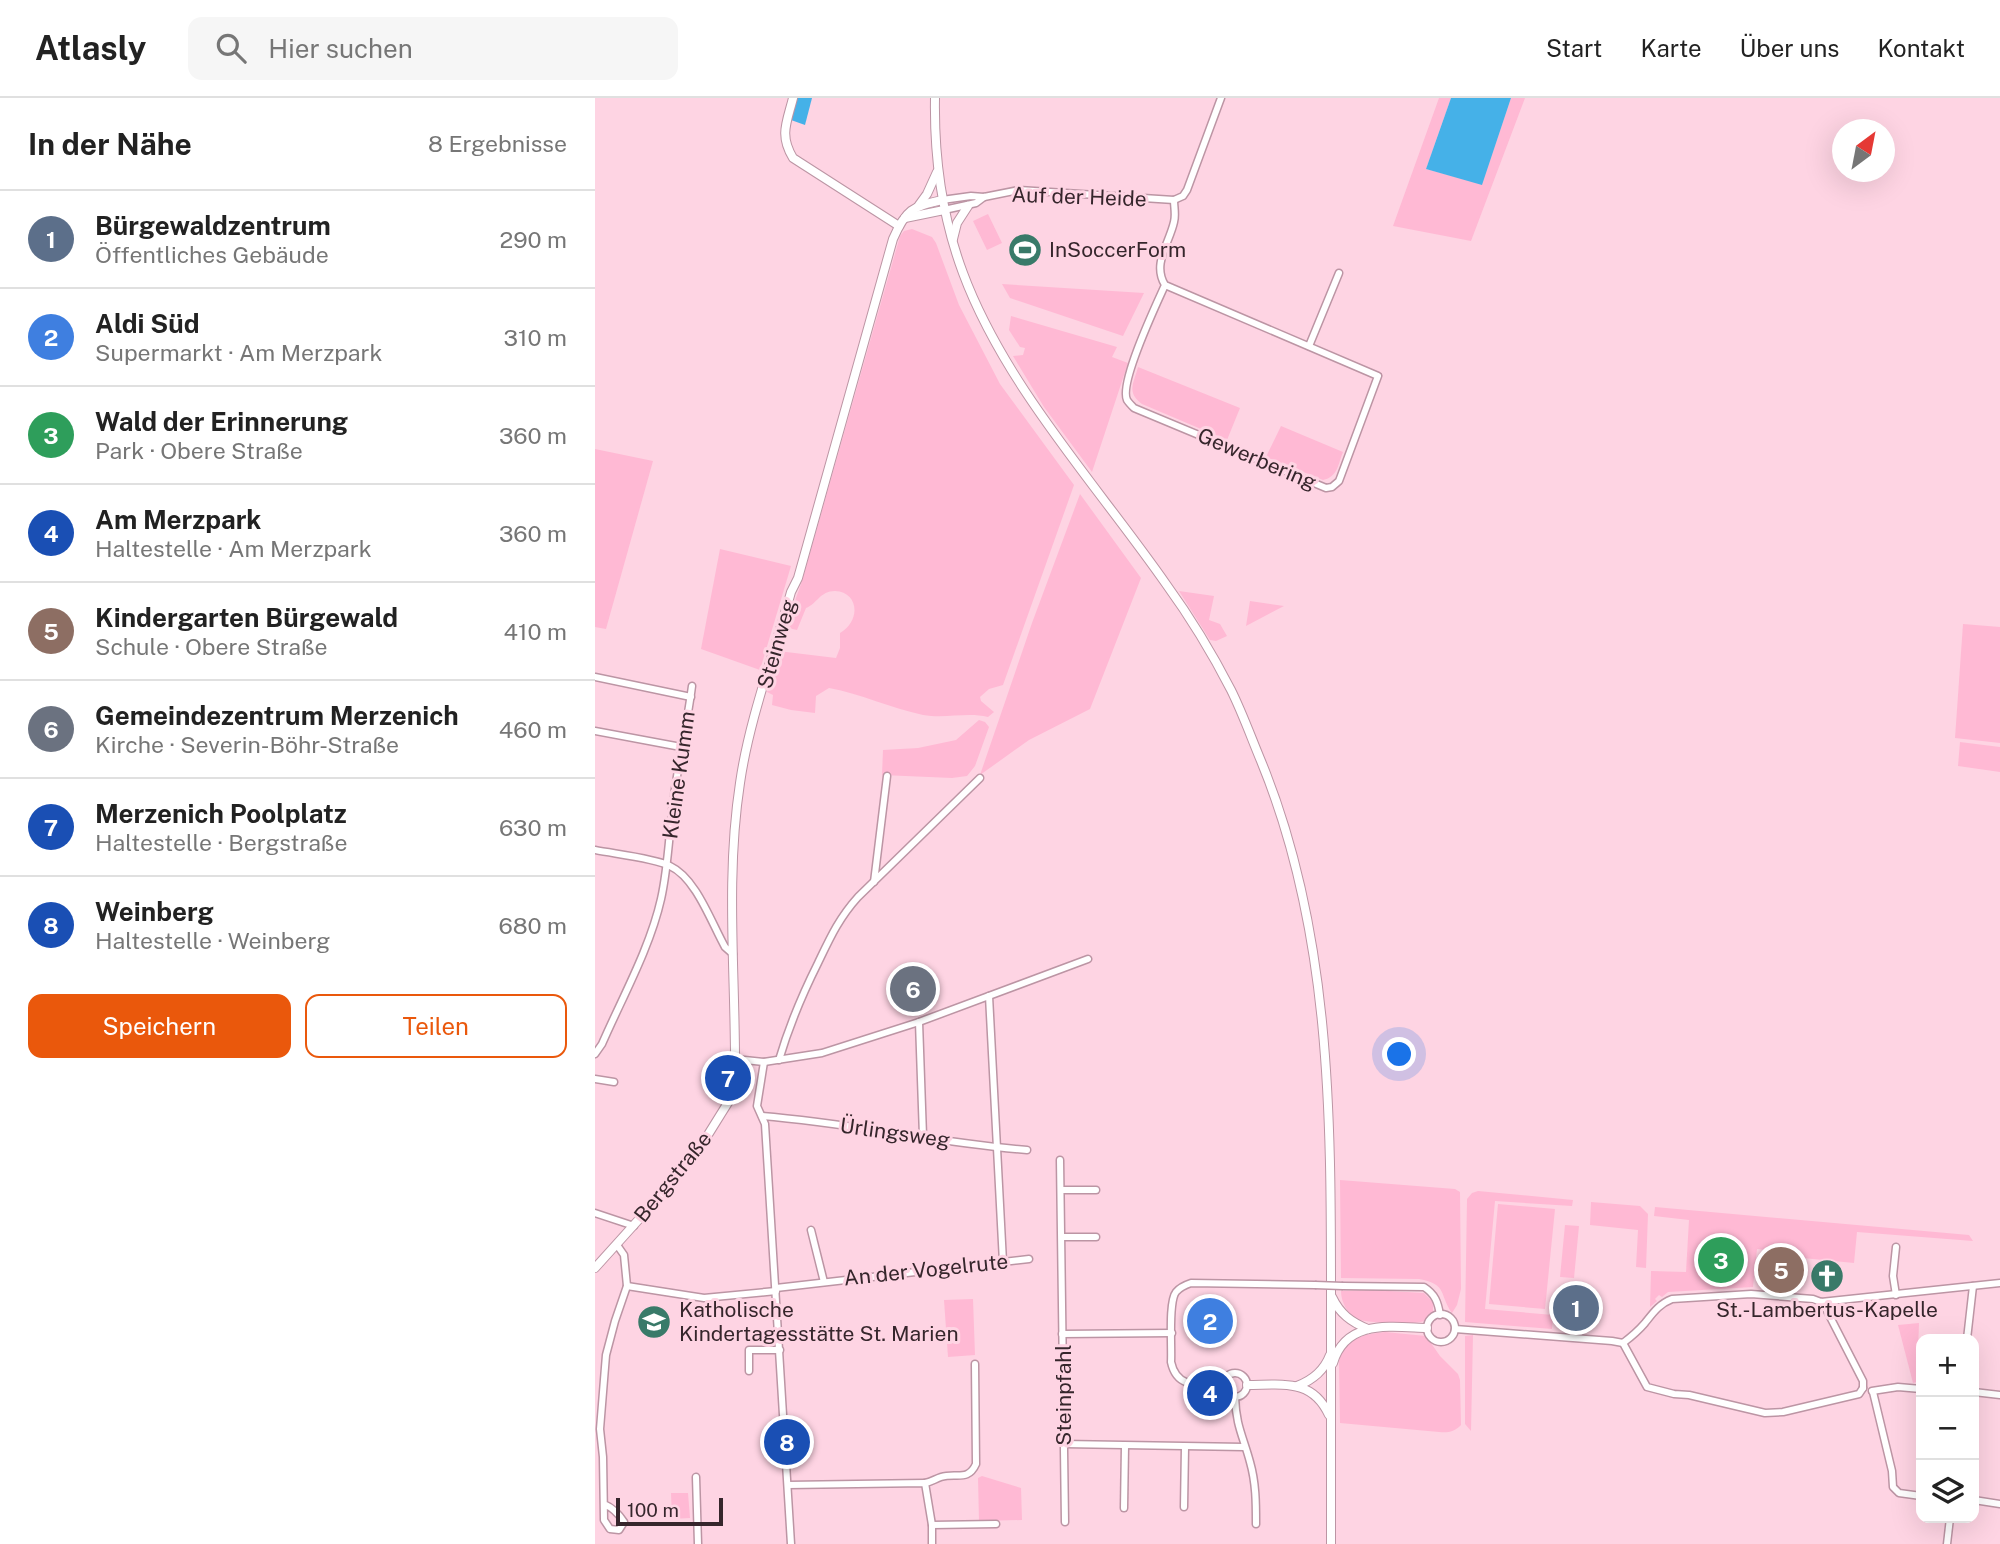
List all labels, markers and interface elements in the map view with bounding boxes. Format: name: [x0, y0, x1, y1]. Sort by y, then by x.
search box: [188, 17, 678, 80]
text: Atlasly: [35, 29, 146, 67]
icon: search: [212, 29, 250, 67]
text: Hier suchen: [268, 33, 413, 64]
text: Start: [1546, 34, 1602, 62]
text: Karte: [1640, 34, 1702, 62]
text: Über uns: [1740, 34, 1839, 62]
text: Kontakt: [1877, 34, 1965, 62]
north arrow: [1832, 119, 1895, 182]
text: In der Nähe: [28, 126, 192, 162]
text: 8 Ergebnisse: [428, 130, 567, 157]
street label: Auf der Heide: [1011, 182, 1147, 211]
text: Bürgewaldzentrum: [95, 210, 331, 241]
text: 1: [46, 226, 56, 253]
text: 290 m: [500, 226, 567, 253]
sports icon: InSoccerForm: [1006, 231, 1044, 269]
place label: InSoccerForm: [1049, 237, 1186, 262]
text: Öffentliches Gebäude: [95, 241, 329, 268]
text: Aldi Süd: [95, 308, 200, 339]
text: 2: [44, 324, 58, 351]
text: 310 m: [504, 324, 567, 351]
text: Supermarkt · Am Merzpark: [95, 339, 382, 366]
text: Wald der Erinnerung: [95, 406, 348, 437]
text: 3: [43, 422, 59, 449]
text: 360 m: [499, 422, 567, 449]
street label: Gewerbering: [1194, 422, 1320, 495]
text: Park · Obere Straße: [95, 437, 303, 464]
text: Am Merzpark: [95, 504, 261, 535]
text: 4: [43, 520, 59, 547]
text: 360 m: [499, 520, 567, 547]
text: Haltestelle · Am Merzpark: [95, 535, 372, 562]
street label: Steinweg: [752, 596, 801, 691]
text: Kindergarten Bürgewald: [95, 602, 398, 633]
text: 5: [43, 618, 59, 645]
text: 410 m: [504, 618, 567, 645]
text: Schule · Obere Straße: [95, 633, 328, 660]
text: Gemeindezentrum Merzenich: [95, 700, 459, 731]
street label: Kleine Kumm: [657, 709, 700, 840]
text: 6: [43, 716, 59, 743]
text: 460 m: [499, 716, 567, 743]
text: Kirche · Severin-Böhr-Straße: [95, 731, 399, 758]
text: Merzenich Poolplatz: [95, 798, 347, 829]
text: 7: [44, 814, 58, 841]
text: 630 m: [499, 814, 567, 841]
text: Haltestelle · Bergstraße: [95, 829, 347, 856]
text: Weinberg: [95, 896, 214, 927]
text: 8: [43, 912, 59, 939]
text: 680 m: [499, 912, 567, 939]
text: Haltestelle · Weinberg: [95, 927, 330, 954]
pin: 6: [890, 963, 936, 1015]
button: Speichern: [28, 994, 291, 1058]
button: Teilen: [305, 994, 567, 1058]
your location: [1382, 1037, 1416, 1071]
pin: 7: [705, 1052, 751, 1104]
street label: Ürlingsweg: [838, 1112, 952, 1153]
street label: Bergstraße: [629, 1127, 717, 1227]
pin: 3: [1698, 1234, 1744, 1286]
pin: 5: [1758, 1244, 1804, 1296]
street label: An der Vogelrute: [843, 1248, 1009, 1291]
church icon: St.-Lambertus-Kapelle: [1808, 1257, 1846, 1295]
pin: 1: [1553, 1282, 1599, 1334]
pin: 2: [1187, 1295, 1233, 1347]
place label: Katholische Kindertagesstätte St. Marien: [679, 1297, 959, 1346]
place label: St.-Lambertus-Kapelle: [1716, 1297, 1938, 1322]
school or university icon: Katholische Kindertagesstätte St. Marien: [635, 1303, 673, 1341]
map controls: [1916, 1334, 1979, 1523]
button: +: [1916, 1334, 1979, 1397]
street label: Steinpfahl: [1051, 1344, 1076, 1446]
pin: 4: [1187, 1367, 1233, 1419]
button: −: [1916, 1397, 1979, 1460]
pin: 8: [764, 1416, 810, 1468]
button: layers: [1916, 1460, 1979, 1523]
scale bar: [616, 1495, 723, 1527]
text: 100 m: [627, 1499, 679, 1521]

